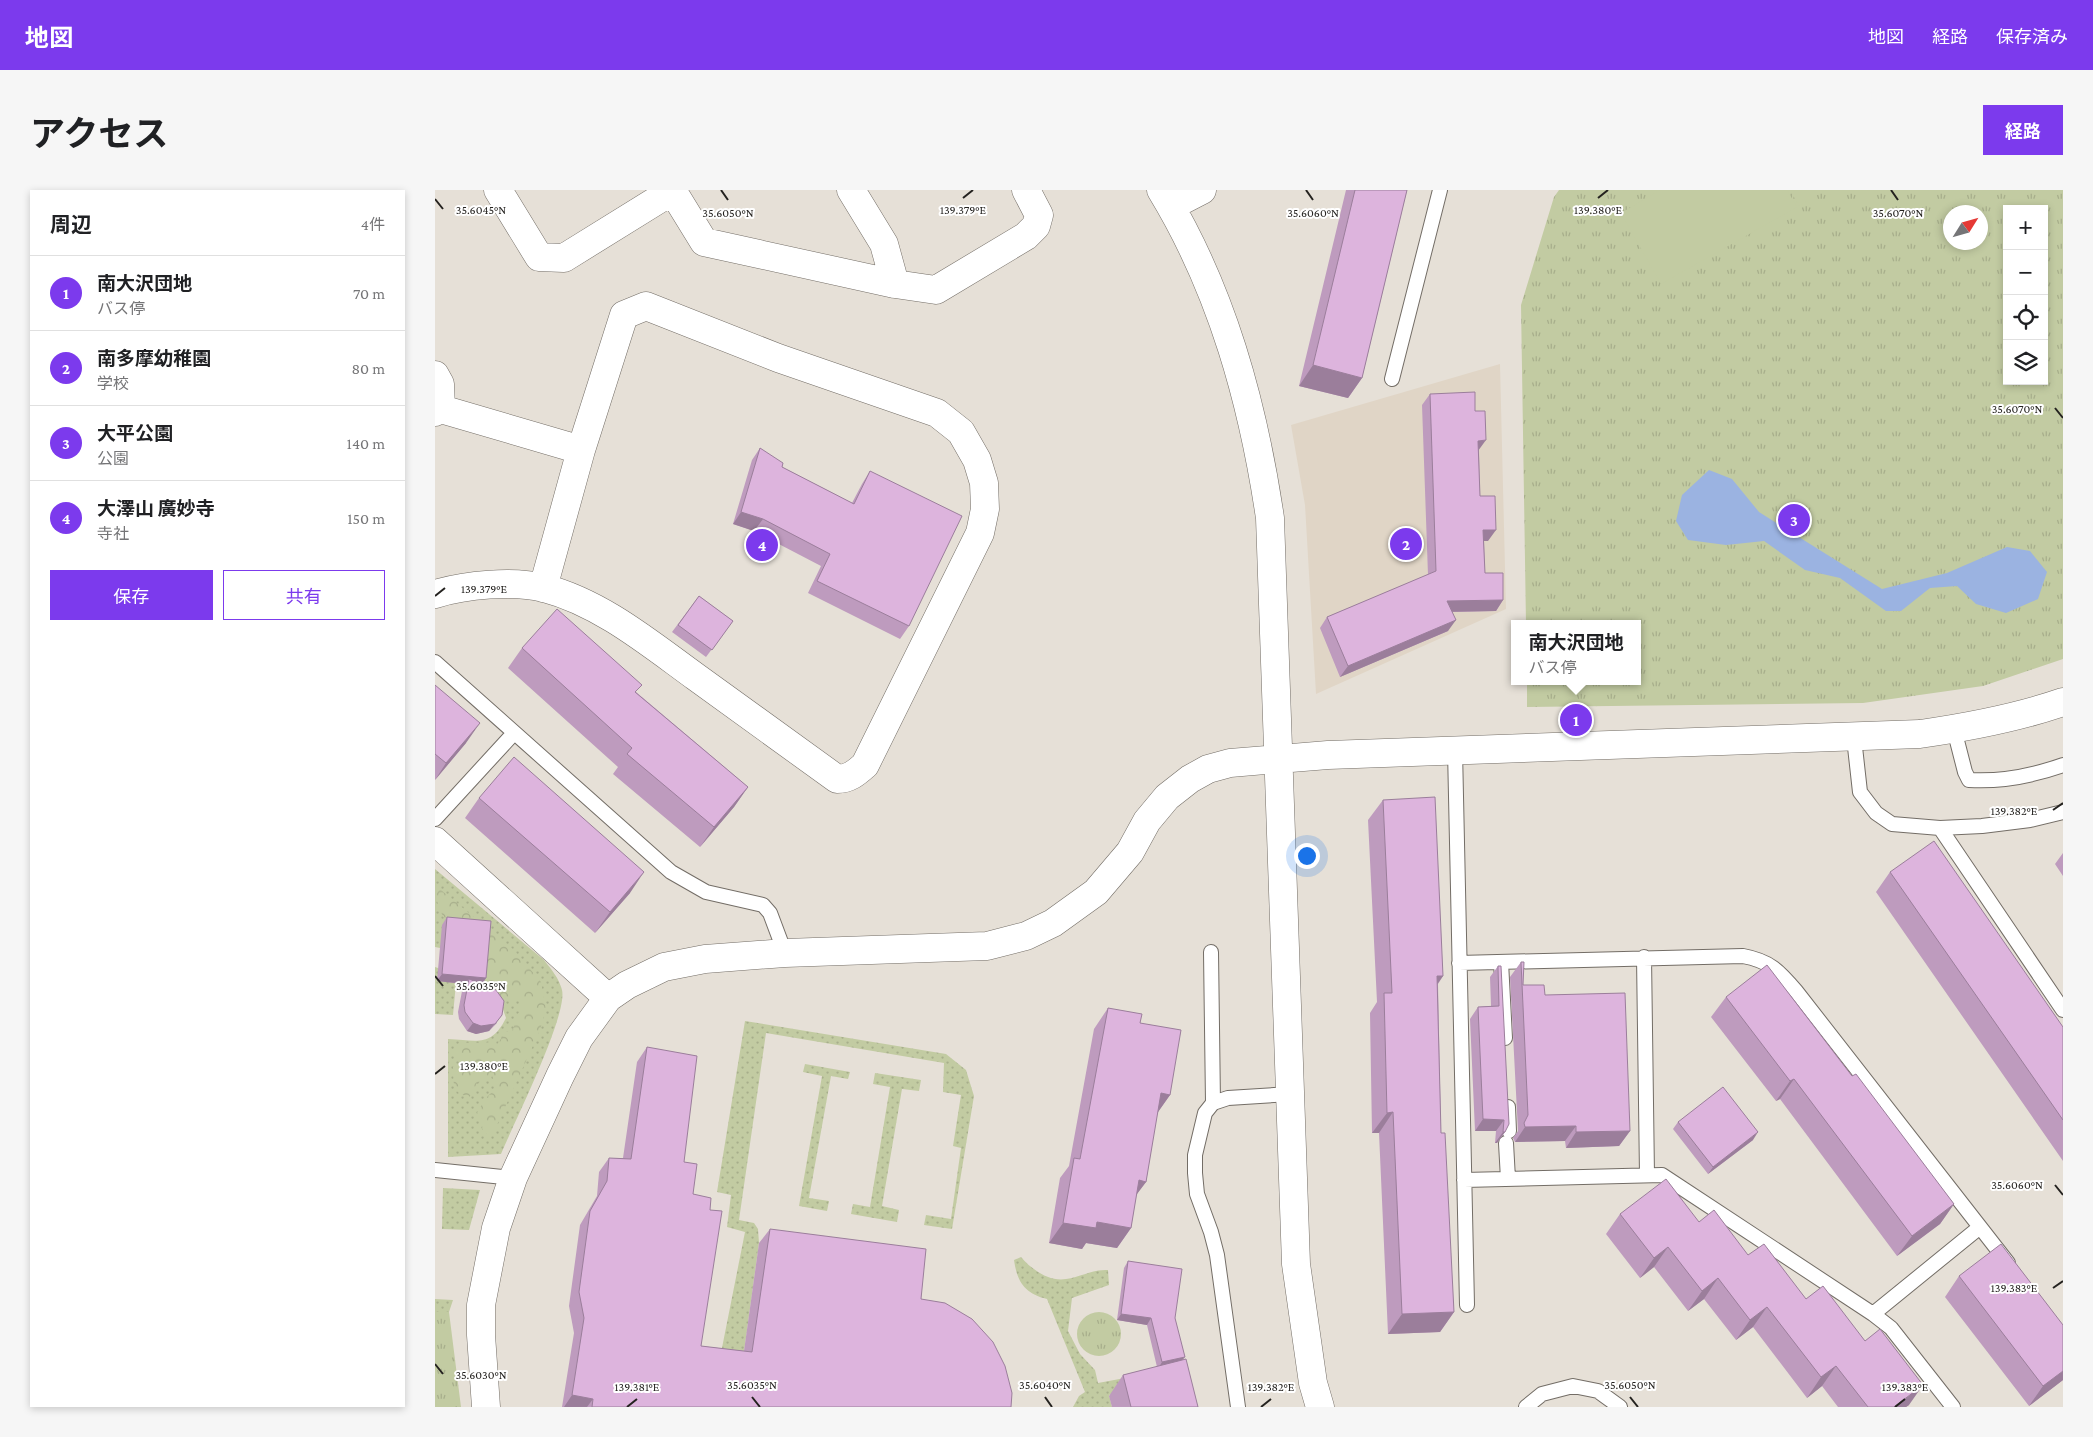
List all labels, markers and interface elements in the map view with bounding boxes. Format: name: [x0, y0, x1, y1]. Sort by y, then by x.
text: 地図: [25, 24, 73, 51]
text: 地図: [1868, 27, 1904, 47]
text: 経路: [1932, 27, 1968, 47]
text: 保存済み: [1996, 27, 2068, 47]
button: 経路: [1983, 105, 2063, 155]
text: アクセス: [30, 115, 168, 154]
text: 35.6045°N: [456, 203, 506, 217]
text: 139.379°E: [940, 203, 987, 217]
text: 139.380°E: [1574, 203, 1622, 217]
north arrow: [1943, 205, 1988, 250]
map controls: [2003, 205, 2048, 385]
button: +: [2003, 205, 2048, 250]
text: 35.6050°N: [702, 206, 754, 220]
text: 35.6060°N: [1287, 206, 1339, 220]
text: 35.6070°N: [1873, 206, 1923, 220]
text: 周辺: [50, 213, 92, 237]
text: 4件: [361, 216, 385, 233]
button: −: [2003, 250, 2048, 295]
text: 南大沢団地: [97, 273, 192, 294]
text: 1: [63, 285, 69, 302]
text: 70 m: [353, 285, 385, 302]
button: locate: [2003, 295, 2048, 340]
text: バス停: [97, 300, 145, 317]
button: layers: [2003, 340, 2048, 385]
text: 南多摩幼稚園: [97, 348, 211, 369]
text: 2: [62, 360, 70, 377]
text: 80 m: [351, 360, 385, 377]
text: 学校: [97, 375, 129, 392]
text: 35.6070°N: [1992, 402, 2042, 416]
text: 大平公園: [97, 423, 173, 444]
text: 3: [62, 435, 70, 452]
text: 140 m: [347, 435, 385, 452]
text: 公園: [97, 450, 129, 467]
text: 大澤山 廣妙寺: [97, 498, 215, 519]
pin: 3: [1778, 501, 1810, 539]
text: 4: [62, 510, 70, 527]
text: 150 m: [347, 510, 385, 527]
text: 寺社: [97, 525, 129, 542]
pin: 2: [1390, 525, 1422, 563]
pin: 4: [746, 526, 778, 564]
button: 保存: [50, 570, 213, 620]
button: 共有: [223, 570, 385, 620]
text: 139.379°E: [461, 582, 508, 596]
popup: [1511, 620, 1641, 685]
text: 南大沢団地: [1528, 632, 1624, 653]
text: バス停: [1528, 659, 1577, 676]
pin: 1: [1560, 701, 1592, 739]
text: 139.382°E: [1991, 804, 2038, 818]
your location: [1294, 843, 1320, 869]
text: 35.6035°N: [456, 979, 506, 993]
text: 139.380°E: [460, 1059, 508, 1073]
text: 35.6060°N: [1991, 1178, 2043, 1192]
text: 139.383°E: [1991, 1281, 2038, 1295]
text: 35.6030°N: [455, 1368, 507, 1382]
text: 35.6035°N: [727, 1378, 777, 1392]
text: 35.6040°N: [1019, 1378, 1071, 1392]
text: 35.6050°N: [1604, 1378, 1656, 1392]
text: 139.381°E: [615, 1380, 660, 1394]
text: 139.382°E: [1248, 1380, 1295, 1394]
text: 139.383°E: [1882, 1380, 1929, 1394]

